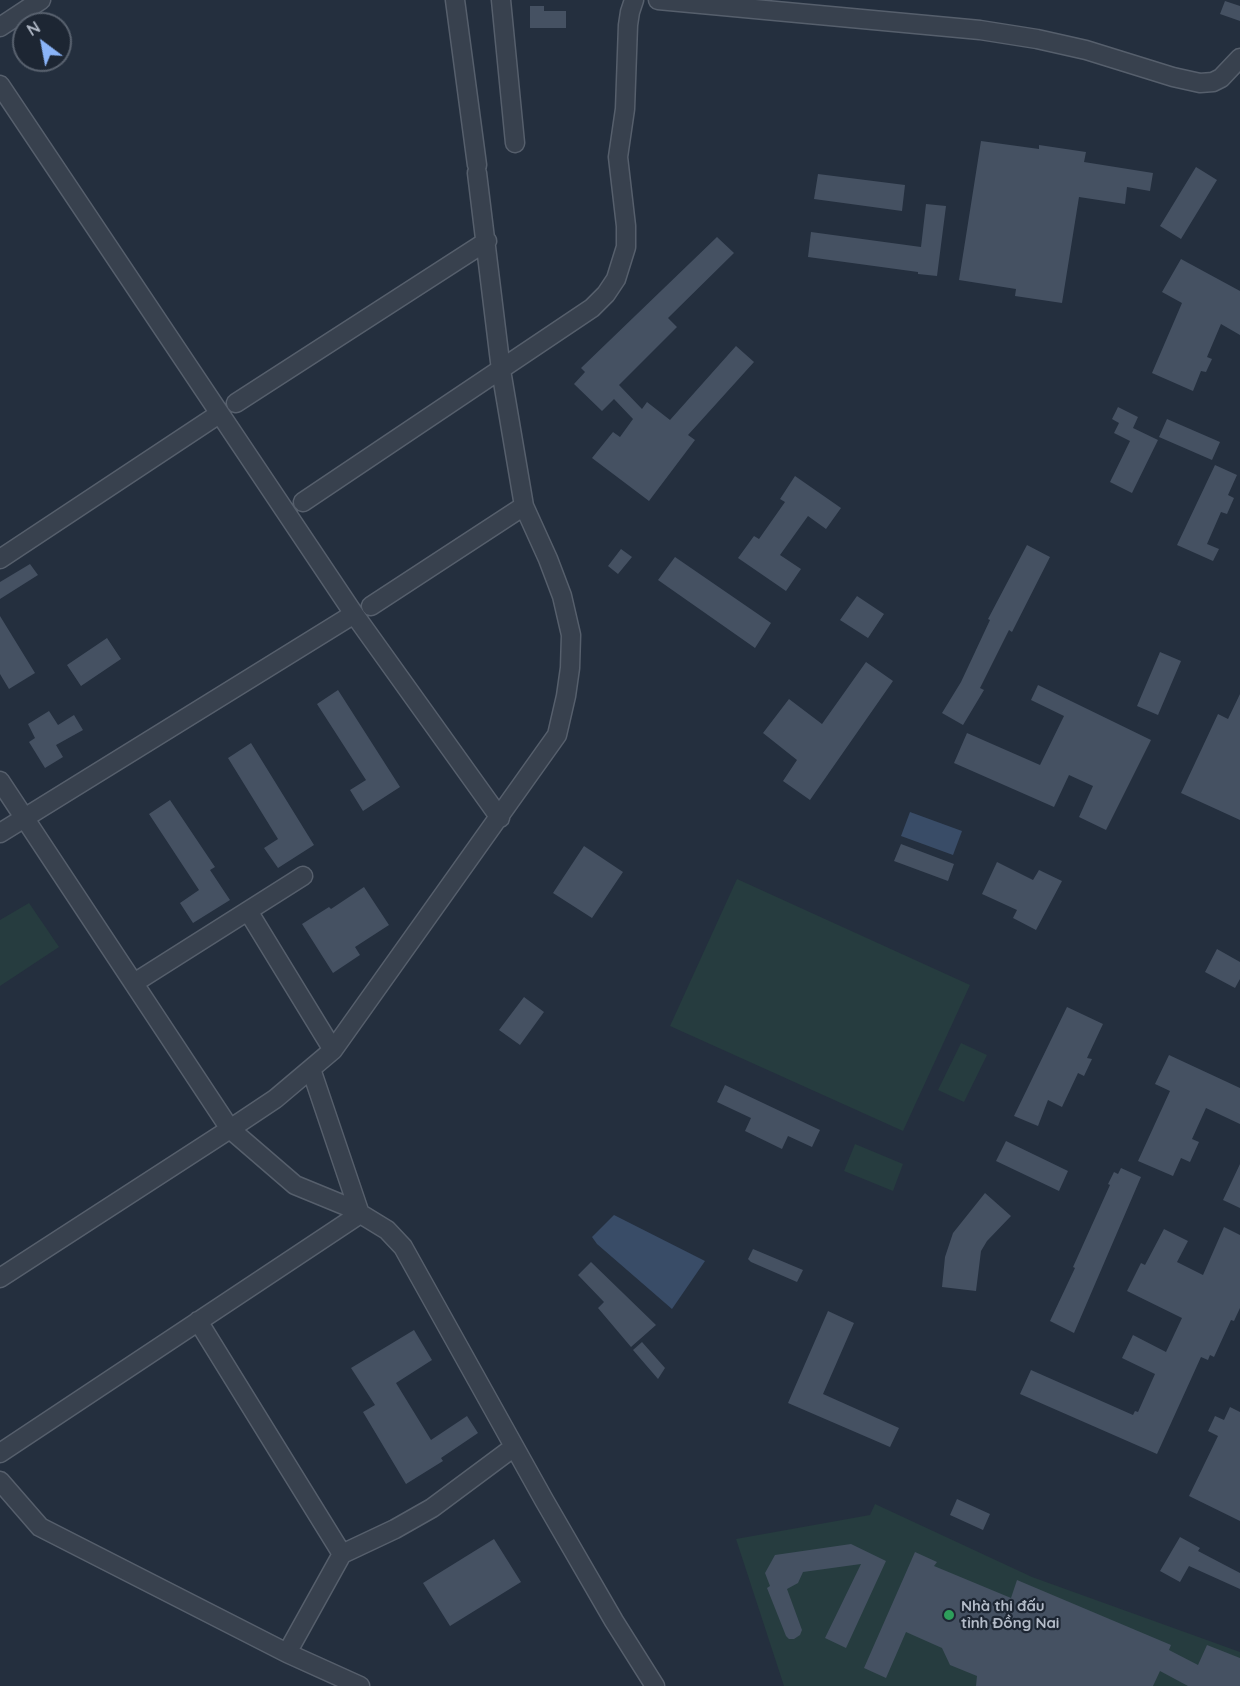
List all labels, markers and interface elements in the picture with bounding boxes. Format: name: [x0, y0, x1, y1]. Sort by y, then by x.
north arrow: [12, 12, 72, 72]
text: N: [23, 17, 44, 40]
place label: Nhà thi đấu tỉnh Đồng Nai: [961, 1597, 1059, 1632]
marker: Nhà thi đấu tỉnh Đồng Nai: [942, 1608, 956, 1622]

